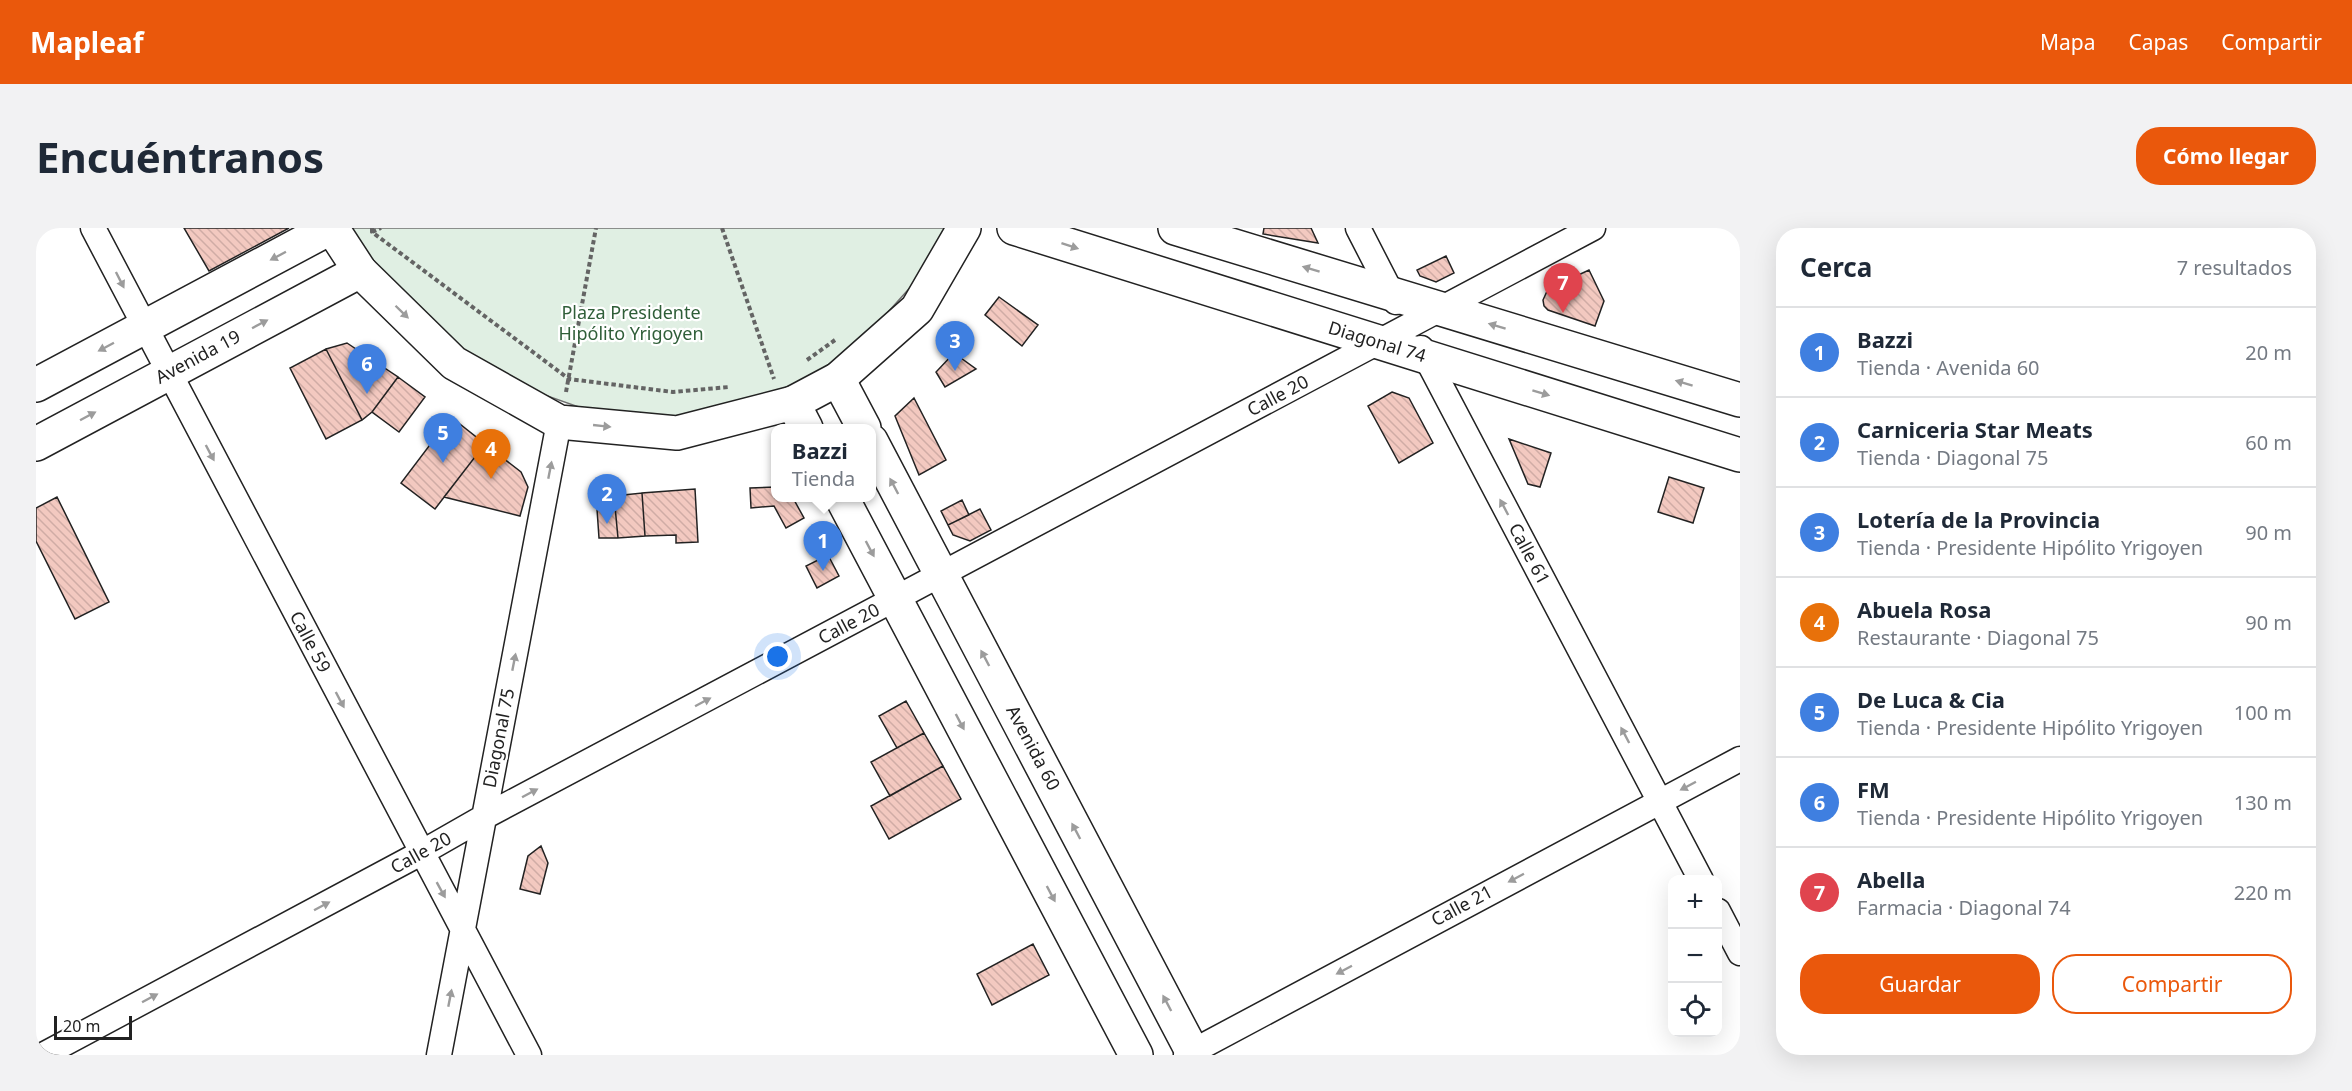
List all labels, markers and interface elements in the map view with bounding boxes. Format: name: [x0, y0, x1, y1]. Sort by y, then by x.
text: Mapleaf: [30, 23, 144, 61]
text: Mapa: [2040, 28, 2096, 56]
text: Capas: [2129, 28, 2188, 56]
text: Compartir: [2221, 28, 2322, 56]
button: Cómo llegar: [2136, 127, 2316, 185]
text: Encuéntranos: [36, 128, 324, 185]
one-way arrow: [1061, 241, 1079, 251]
text: Cerca: [1800, 249, 1872, 285]
one-way arrow: [269, 250, 287, 260]
text: 7 resultados: [2177, 254, 2292, 281]
one-way arrow: [1302, 264, 1320, 273]
pin: 7: [1544, 264, 1582, 313]
one-way arrow: [114, 271, 124, 289]
park label: Plaza Presidente Hipólito Yrigoyen: [558, 300, 704, 345]
one-way arrow: [394, 304, 408, 318]
street label: Diagonal 74: [1325, 315, 1429, 367]
one-way arrow: [251, 319, 268, 329]
one-way arrow: [1488, 321, 1506, 330]
pin: 3: [936, 322, 974, 371]
street label: Avenida 19: [151, 324, 244, 389]
text: Bazzi: [1857, 324, 1913, 354]
text: 1: [1814, 339, 1825, 366]
text: 20 m: [2245, 339, 2292, 366]
one-way arrow: [97, 342, 114, 352]
pin: 6: [348, 344, 386, 394]
text: Tienda · Avenida 60: [1857, 354, 2040, 381]
street label: Calle 20: [1243, 369, 1312, 421]
one-way arrow: [1675, 378, 1693, 387]
one-way arrow: [1532, 389, 1550, 398]
one-way arrow: [79, 411, 96, 421]
pin: 5: [424, 414, 462, 463]
text: Carniceria Star Meats: [1857, 414, 2093, 444]
one-way arrow: [593, 421, 612, 431]
popup: [771, 424, 876, 502]
text: 2: [1814, 429, 1825, 456]
text: 60 m: [2245, 429, 2292, 456]
pin: 4: [472, 430, 510, 479]
text: Bazzi: [792, 435, 848, 465]
text: Tienda · Diagonal 75: [1857, 444, 2048, 471]
one-way arrow: [205, 445, 215, 462]
one-way arrow: [546, 460, 555, 479]
text: Tienda: [792, 465, 855, 492]
pin: 2: [588, 474, 626, 524]
one-way arrow: [890, 477, 899, 494]
one-way arrow: [1500, 498, 1509, 515]
text: Lotería de la Provincia: [1857, 504, 2100, 534]
street label: Calle 61: [1504, 519, 1556, 588]
text: 3: [1814, 519, 1825, 546]
text: 90 m: [2245, 519, 2292, 546]
pin: 1: [804, 522, 842, 571]
text: Tienda · Presidente Hipólito Yrigoyen: [1857, 534, 2203, 561]
one-way arrow: [865, 541, 874, 558]
text: Abuela Rosa: [1857, 594, 1991, 624]
street label: Calle 20: [814, 597, 883, 649]
street label: Calle 59: [285, 607, 337, 676]
text: 4: [1814, 609, 1825, 636]
text: 90 m: [2245, 609, 2292, 636]
text: Restaurante · Diagonal 75: [1857, 624, 2099, 651]
your location: [763, 642, 792, 671]
one-way arrow: [980, 650, 990, 667]
one-way arrow: [510, 652, 519, 671]
text: De Luca & Cia: [1857, 684, 2005, 714]
street label: Diagonal 75: [477, 686, 519, 790]
one-way arrow: [335, 691, 345, 708]
one-way arrow: [695, 697, 712, 707]
text: 5: [1814, 699, 1825, 726]
text: 100 m: [2234, 699, 2292, 726]
street label: Avenida 60: [1001, 701, 1066, 794]
one-way arrow: [955, 714, 965, 731]
text: Tienda · Presidente Hipólito Yrigoyen: [1857, 714, 2203, 741]
one-way arrow: [1620, 726, 1630, 743]
text: FM: [1857, 774, 1890, 804]
one-way arrow: [1679, 781, 1696, 791]
one-way arrow: [522, 788, 539, 798]
text: 6: [1814, 789, 1825, 816]
text: 130 m: [2234, 789, 2292, 816]
text: Tienda · Presidente Hipólito Yrigoyen: [1857, 804, 2203, 831]
one-way arrow: [1071, 822, 1081, 839]
street label: Calle 20: [386, 826, 455, 879]
text: Abella: [1857, 864, 1926, 894]
one-way arrow: [1507, 873, 1524, 883]
map controls: [1668, 875, 1722, 1037]
button: +: [1668, 875, 1722, 929]
street label: Calle 21: [1427, 879, 1496, 931]
text: 7: [1814, 879, 1825, 906]
text: 220 m: [2234, 879, 2292, 906]
one-way arrow: [436, 882, 446, 899]
one-way arrow: [1046, 886, 1056, 903]
text: Farmacia · Diagonal 74: [1857, 894, 2071, 921]
one-way arrow: [314, 901, 331, 911]
button: −: [1668, 929, 1722, 983]
button: Guardar: [1800, 954, 2040, 1014]
button: Compartir: [2052, 954, 2292, 1014]
one-way arrow: [1335, 964, 1353, 974]
button: locate: [1668, 983, 1722, 1037]
one-way arrow: [446, 988, 455, 1007]
one-way arrow: [142, 993, 159, 1003]
one-way arrow: [1162, 995, 1172, 1012]
scale bar: [54, 1013, 132, 1040]
text: 20 m: [63, 1015, 100, 1037]

